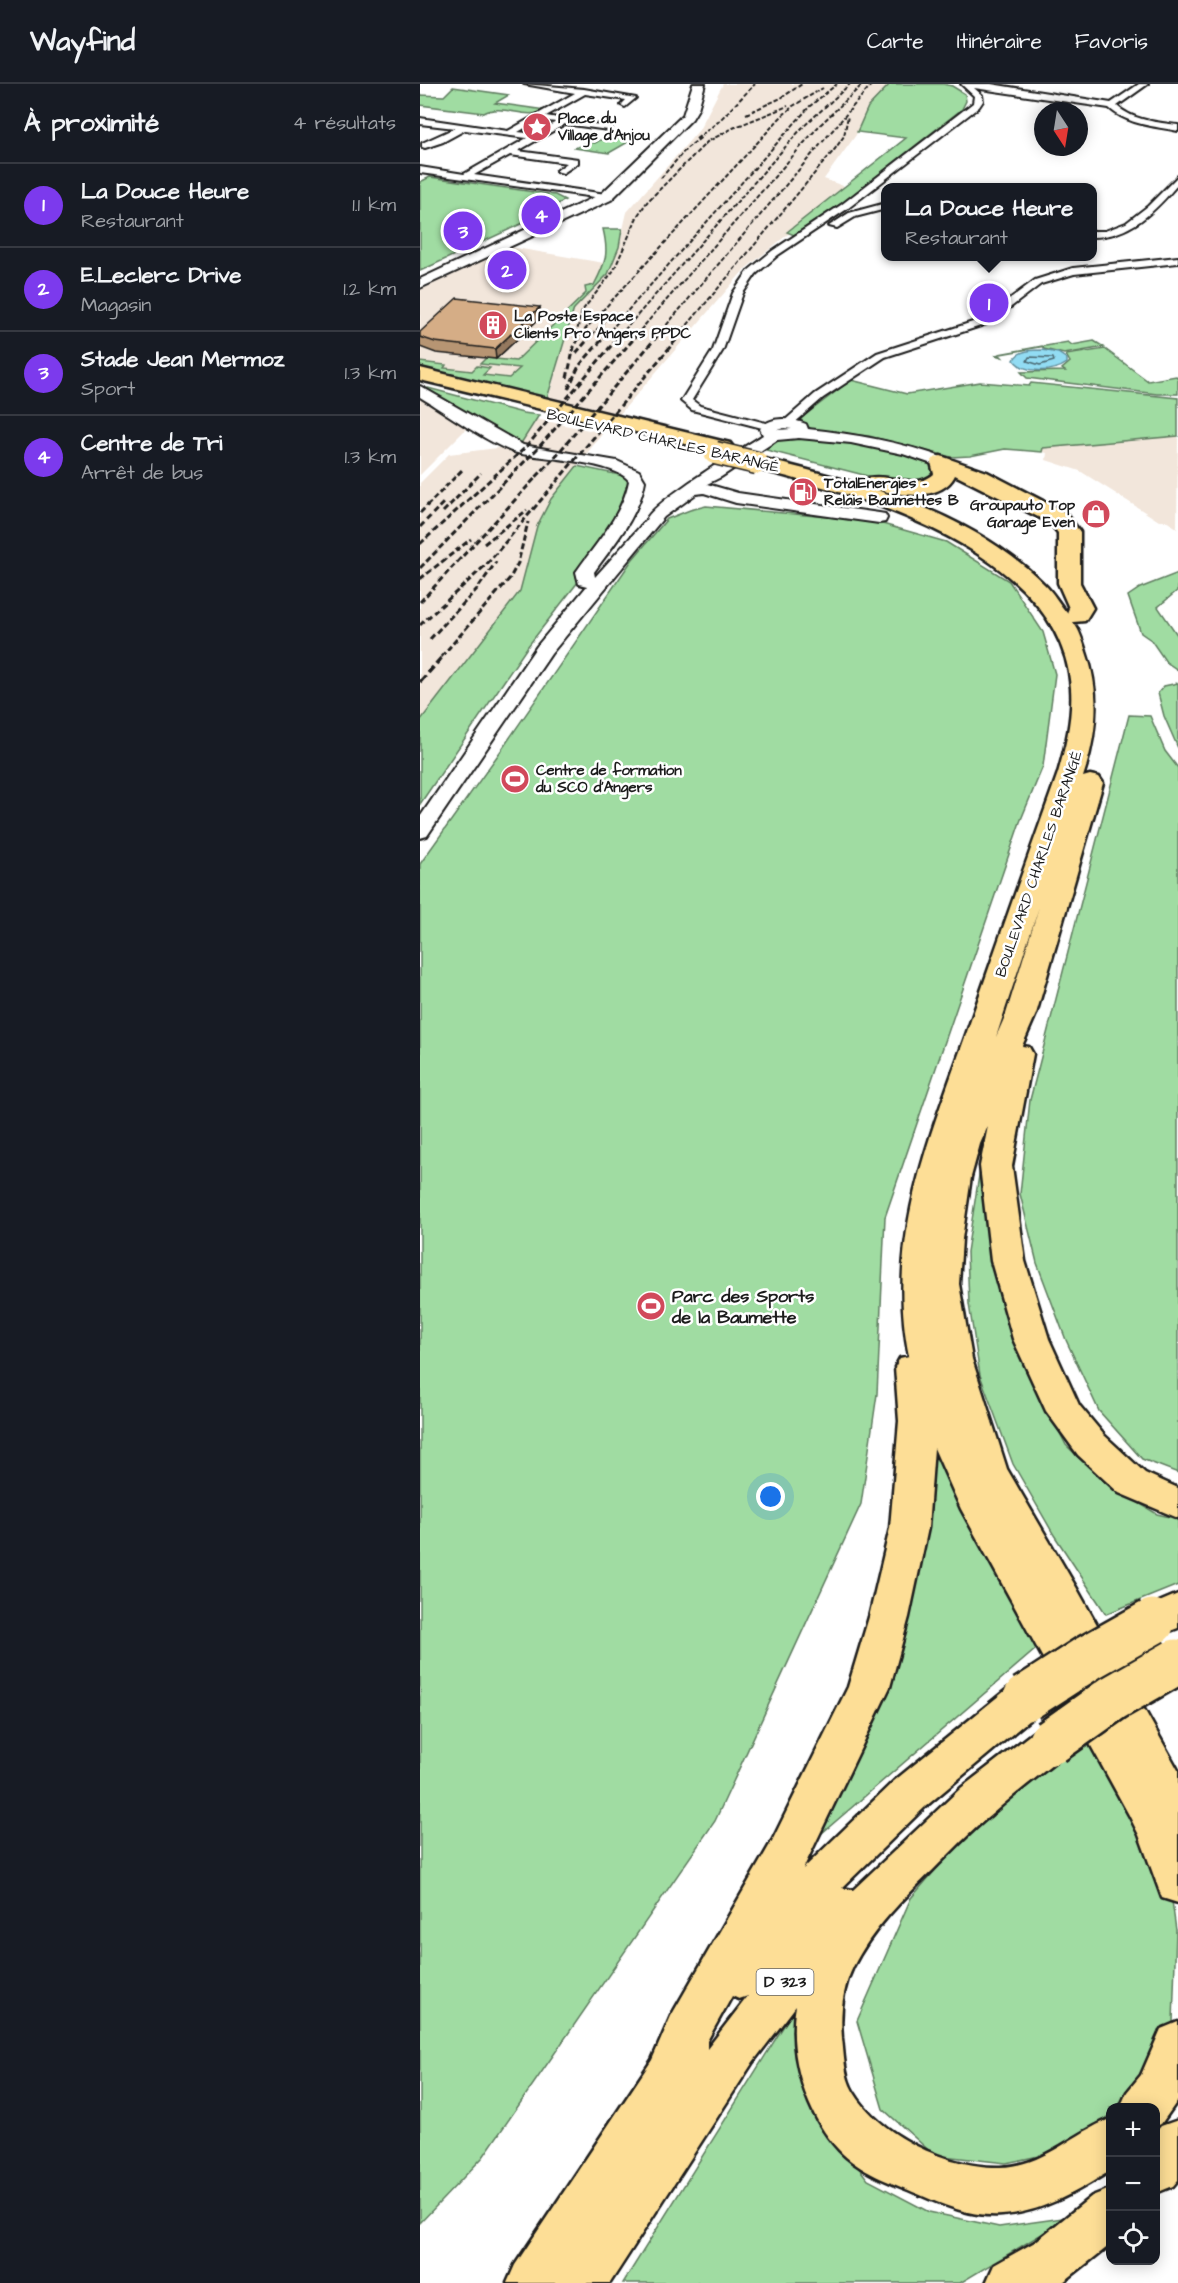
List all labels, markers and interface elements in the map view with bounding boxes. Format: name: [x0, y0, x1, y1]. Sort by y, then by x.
text: Wayfind: [30, 22, 135, 61]
text: Carte: [867, 27, 924, 56]
text: Itinéraire: [957, 27, 1042, 56]
text: Favoris: [1075, 27, 1148, 56]
north arrow: [1034, 102, 1088, 156]
text: À proximité: [24, 105, 159, 141]
place label: Place du Village d'Anjou: [557, 108, 650, 148]
text: 4 résultats: [293, 109, 396, 137]
place icon: Place du Village d'Anjou: [521, 111, 553, 143]
text: La Douce Heure: [81, 176, 249, 207]
popup: [881, 183, 1097, 261]
text: 1: [42, 191, 45, 219]
text: 1.1 km: [352, 191, 396, 219]
pin: 4: [522, 192, 560, 238]
text: La Douce Heure: [905, 193, 1073, 224]
text: Restaurant: [81, 207, 184, 235]
pin: 3: [444, 208, 483, 254]
text: Restaurant: [905, 224, 1008, 252]
pin: 2: [488, 248, 526, 292]
text: E.Leclerc Drive: [81, 260, 241, 291]
text: 2: [38, 275, 49, 303]
text: 1.2 km: [343, 275, 396, 303]
pin: 1: [970, 280, 1008, 326]
text: Magasin: [81, 291, 151, 319]
place label: La Poste Espace Clients Pro Angers PPDC: [514, 306, 691, 346]
building icon: La Poste Espace Clients Pro Angers PPDC: [477, 309, 509, 341]
text: Stade Jean Mermoz: [81, 344, 284, 375]
text: 3: [38, 359, 49, 387]
text: 1.3 km: [345, 359, 396, 387]
text: Sport: [81, 375, 135, 403]
street label: BOULEVARD CHARLES BARANGÉ: [545, 404, 781, 478]
text: Centre de Tri: [81, 428, 222, 459]
text: 4: [37, 443, 50, 471]
text: 1.3 km: [345, 443, 396, 471]
text: Arrêt de bus: [81, 459, 203, 487]
place label: TotalEnergies - Relais Baumettes B: [823, 473, 959, 511]
fuel station icon: TotalEnergies - Relais Baumettes B: [787, 476, 819, 508]
place label: Groupauto Top Garage Even: [970, 495, 1076, 535]
shop icon: Groupauto Top Garage Even: [1080, 498, 1112, 530]
street label: BOULEVARD CHARLES BARANGÉ: [990, 748, 1088, 980]
place label: Centre de formation du SCO d’Angers: [535, 760, 682, 800]
sports icon: Centre de formation du SCO d’Angers: [499, 763, 531, 795]
place label: Parc des Sports de la Baumette: [671, 1284, 814, 1330]
sports icon: Parc des Sports de la Baumette: [635, 1290, 667, 1322]
your location: [756, 1482, 785, 1511]
road number: D 323: [756, 1969, 814, 1995]
map controls: [1106, 2103, 1160, 2265]
button: +: [1106, 2103, 1160, 2157]
button: −: [1106, 2157, 1160, 2211]
button: locate: [1106, 2211, 1160, 2265]

